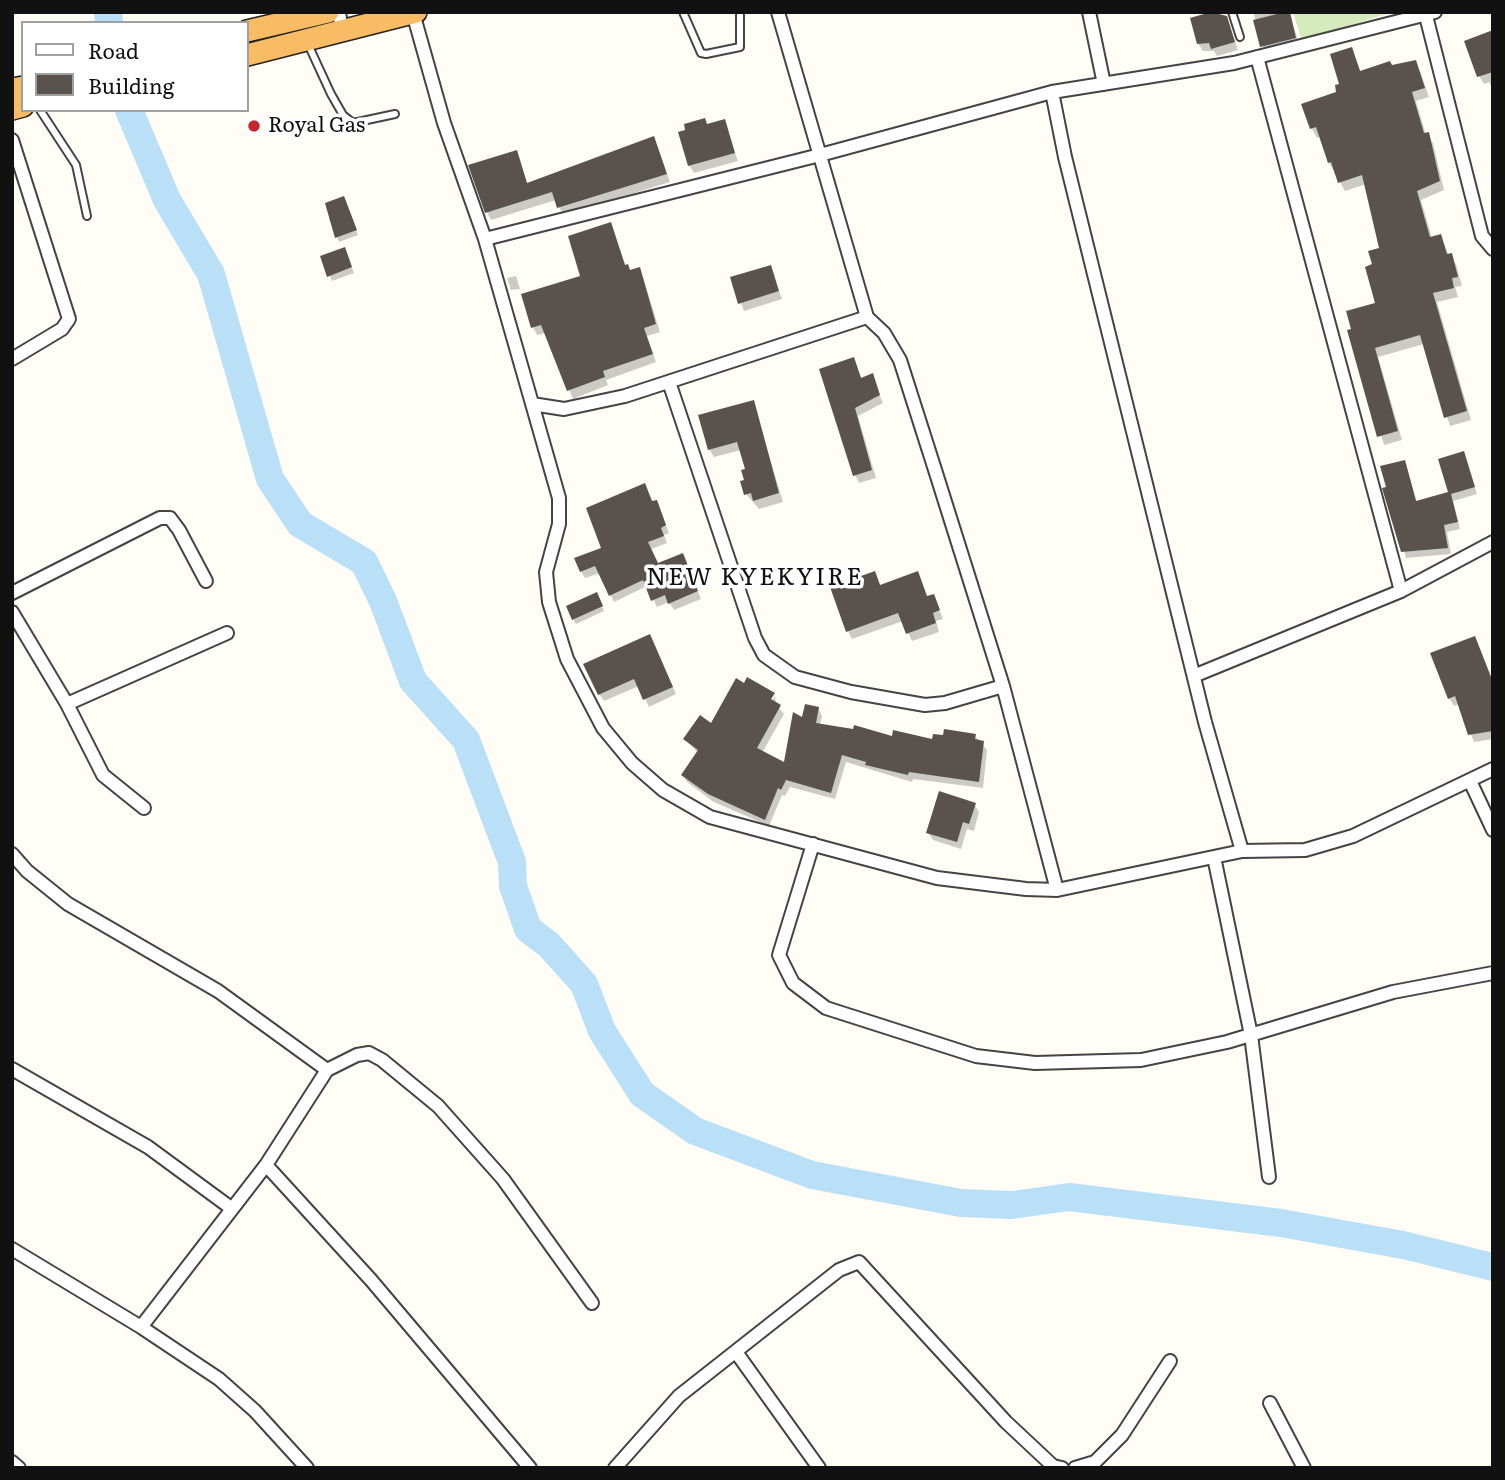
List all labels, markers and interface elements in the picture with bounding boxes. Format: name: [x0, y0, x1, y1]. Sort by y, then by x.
legend: [21, 21, 248, 112]
text: Road: [88, 34, 139, 65]
text: Building: [88, 69, 174, 100]
place label: Royal Gas: [268, 113, 365, 139]
marker: Royal Gas: [246, 118, 262, 134]
district label: NEW KYEKYIRE: [648, 564, 862, 592]

